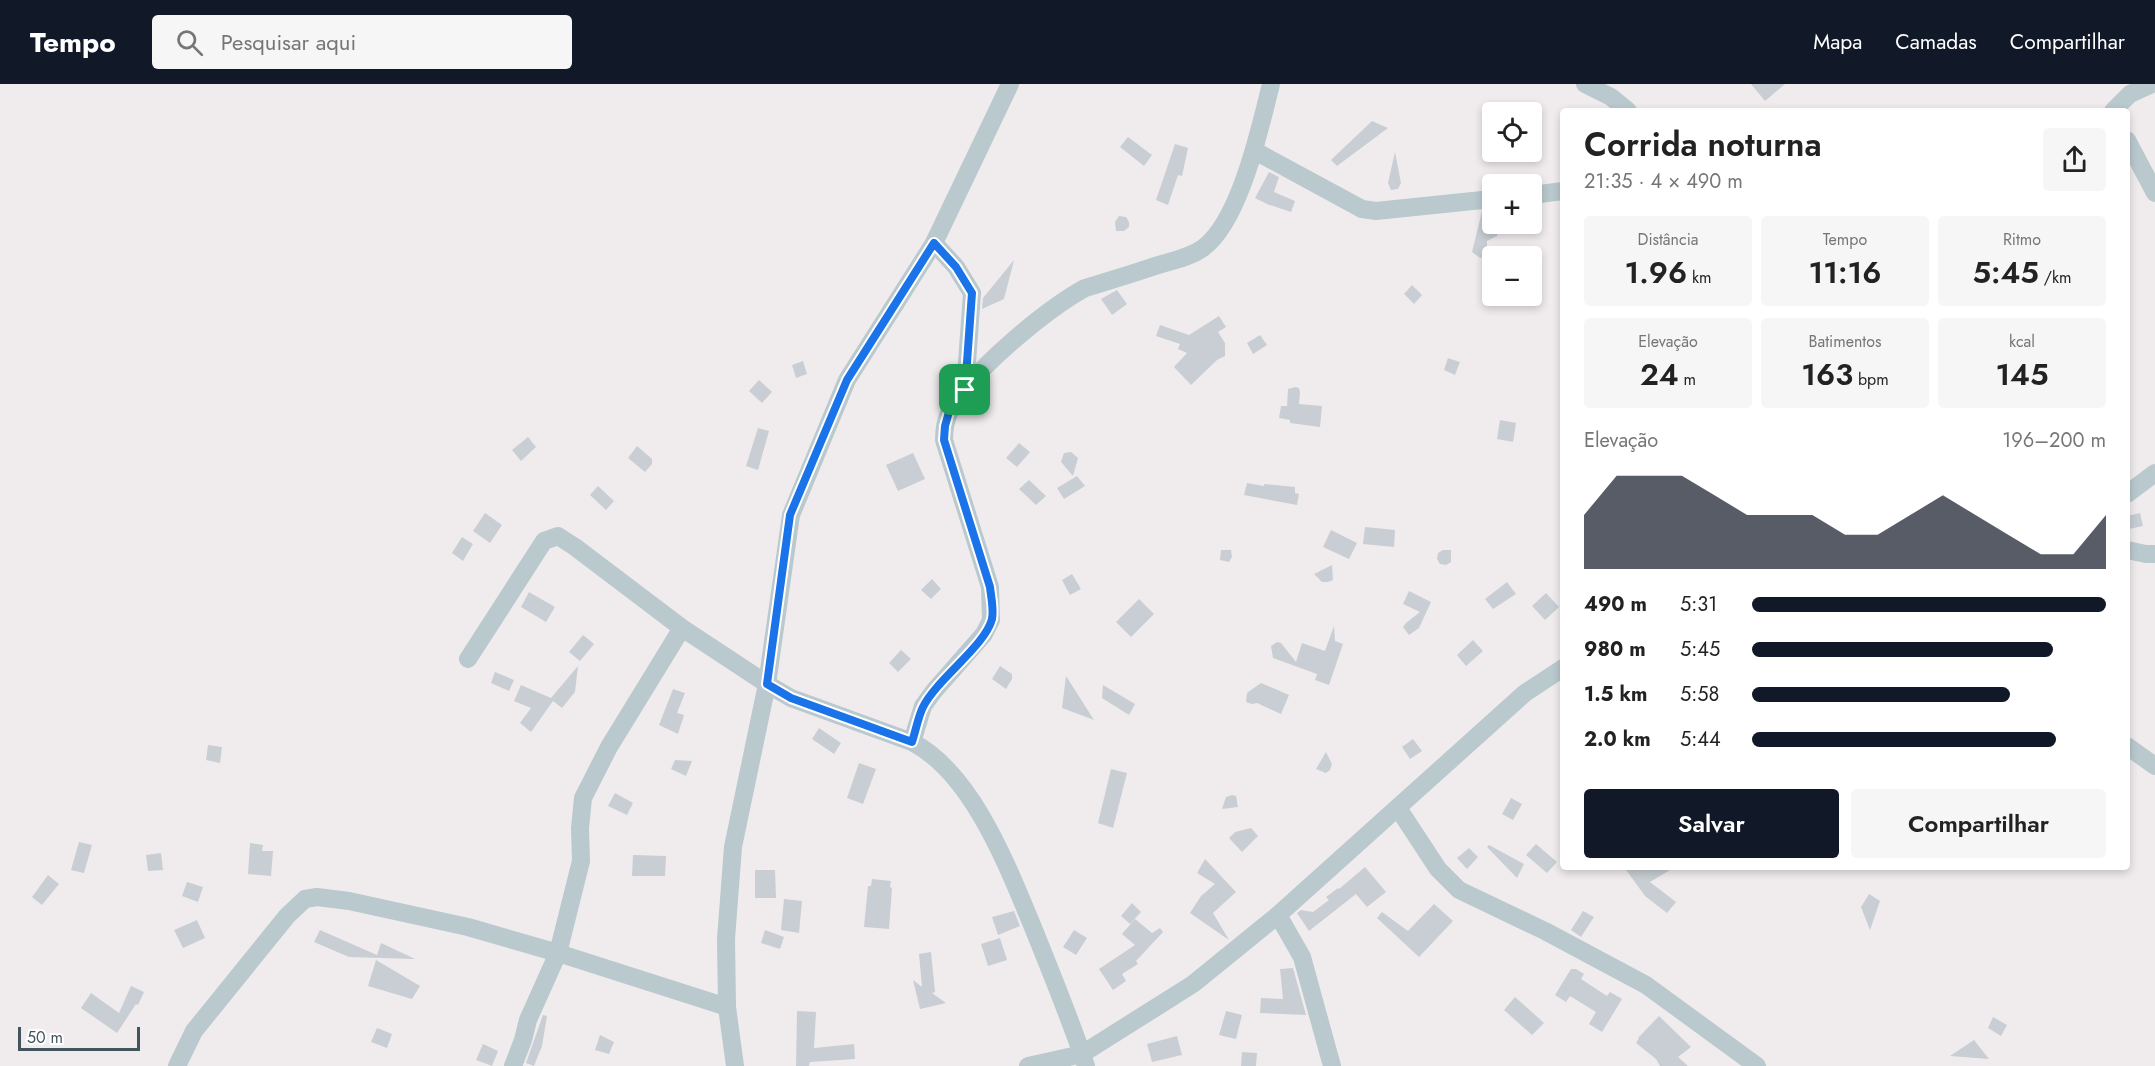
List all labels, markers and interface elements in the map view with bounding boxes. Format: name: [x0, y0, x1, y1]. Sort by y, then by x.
search box: [152, 15, 572, 69]
text: Tempo: [30, 22, 116, 63]
icon: search: [173, 26, 206, 59]
text: Pesquisar aqui: [221, 26, 356, 58]
text: Mapa: [1813, 27, 1862, 57]
text: Camadas: [1895, 27, 1977, 57]
text: Compartilhar: [2010, 27, 2125, 57]
map controls: [1482, 102, 1542, 306]
button: locate: [1482, 102, 1542, 162]
text: Corrida noturna: [1584, 121, 1822, 168]
button: share: [2043, 128, 2106, 191]
text: 21:35 · 4 × 490 m: [1584, 167, 1743, 196]
button: +: [1482, 174, 1542, 234]
text: Distância: [1638, 228, 1699, 251]
text: Tempo: [1823, 228, 1867, 251]
text: Ritmo: [2003, 228, 2041, 251]
button: −: [1482, 246, 1542, 306]
text: 1.96: [1625, 251, 1687, 294]
text: 11:16: [1809, 251, 1881, 294]
text: 5:45: [1972, 251, 2039, 294]
text: km: [1687, 266, 1711, 289]
text: /km: [2039, 266, 2072, 289]
text: Elevação: [1638, 330, 1698, 353]
text: Batimentos: [1809, 330, 1881, 353]
text: kcal: [2009, 330, 2035, 353]
text: 24: [1640, 353, 1679, 396]
text: 163: [1801, 353, 1853, 396]
text: 145: [1995, 353, 2049, 396]
pin: [939, 364, 990, 415]
text: m: [1679, 368, 1696, 391]
text: bpm: [1853, 368, 1889, 391]
icon: arrive: [948, 373, 981, 406]
text: Elevação: [1584, 426, 1658, 455]
text: 196–200 m: [2002, 426, 2106, 455]
text: 490 m: [1584, 590, 1647, 619]
text: 5:31: [1680, 590, 1717, 619]
text: 980 m: [1584, 635, 1646, 664]
text: 5:45: [1680, 635, 1720, 664]
text: 1.5 km: [1584, 680, 1647, 709]
text: 5:58: [1680, 680, 1719, 709]
text: 2.0 km: [1584, 725, 1651, 754]
text: 5:44: [1680, 725, 1721, 754]
button: Salvar: [1584, 789, 1839, 858]
button: Compartilhar: [1851, 789, 2106, 858]
scale bar: [18, 1024, 140, 1052]
text: 50 m: [27, 1026, 63, 1049]

